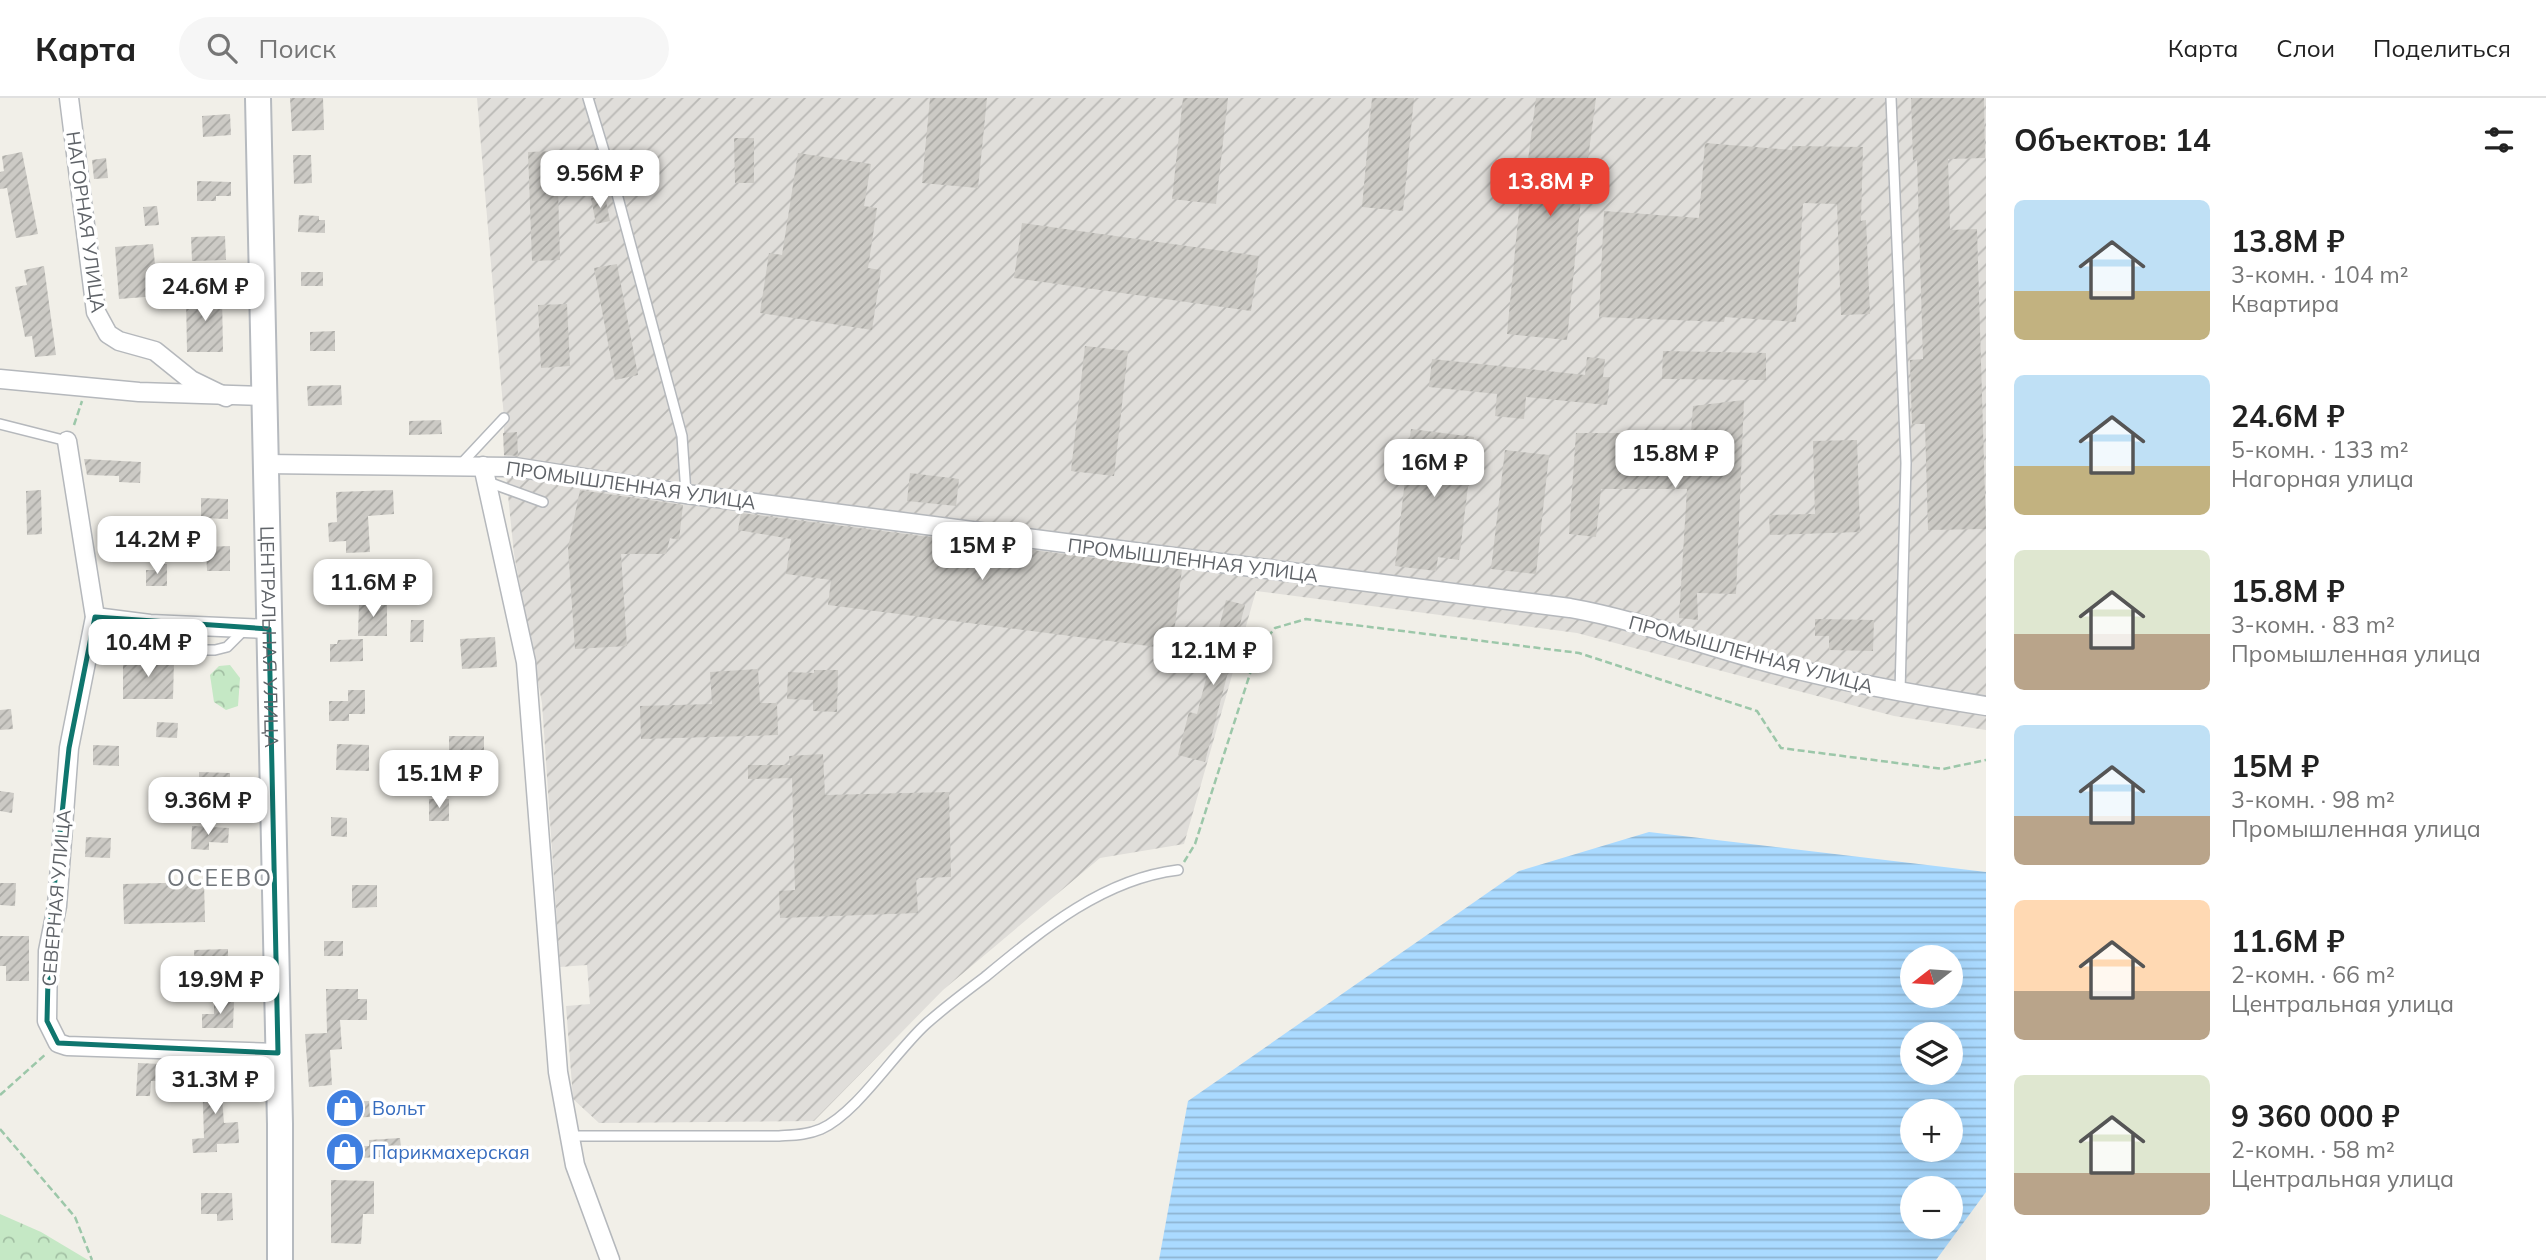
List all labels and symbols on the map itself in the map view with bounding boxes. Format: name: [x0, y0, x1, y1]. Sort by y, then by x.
street label: НАГОРНАЯ УЛИЦА: [61, 130, 111, 314]
pin: 9.56M ₽: [535, 150, 665, 210]
pin: 13.8M ₽: [1485, 158, 1615, 218]
pin: 24.6M ₽: [140, 264, 270, 323]
pin: 15.8M ₽: [1610, 430, 1740, 490]
pin: 16M ₽: [1385, 440, 1483, 499]
street label: ПРОМЫШЛЕННАЯ УЛИЦА: [505, 456, 758, 514]
pin: 14.2M ₽: [92, 517, 222, 576]
pin: 15M ₽: [933, 522, 1031, 582]
street label: ЦЕНТРАЛЬНАЯ УЛИЦА: [255, 526, 284, 748]
street label: ПРОМЫШЛЕННАЯ УЛИЦА: [1066, 533, 1320, 587]
pin: 11.6M ₽: [308, 560, 438, 619]
street label: ПРОМЫШЛЕННАЯ УЛИЦА: [1626, 610, 1876, 698]
pin: 10.4M ₽: [83, 620, 213, 679]
pin: 12.1M ₽: [1148, 628, 1278, 687]
pin: 15.1M ₽: [374, 750, 504, 810]
pin: 9.36M ₽: [143, 778, 273, 837]
street label: СЕВЕРНАЯ УЛИЦА: [36, 808, 76, 988]
district label: ОСЕЕВО: [167, 863, 273, 892]
north arrow: [1900, 945, 1964, 1008]
pin: 19.9M ₽: [155, 956, 285, 1016]
pin: 31.3M ₽: [150, 1056, 280, 1116]
shop icon: Вольт: [324, 1087, 366, 1129]
place label: Вольт: [372, 1096, 426, 1120]
shop icon: Парикмахерская: [324, 1131, 366, 1173]
place label: Парикмахерская: [372, 1140, 530, 1164]

